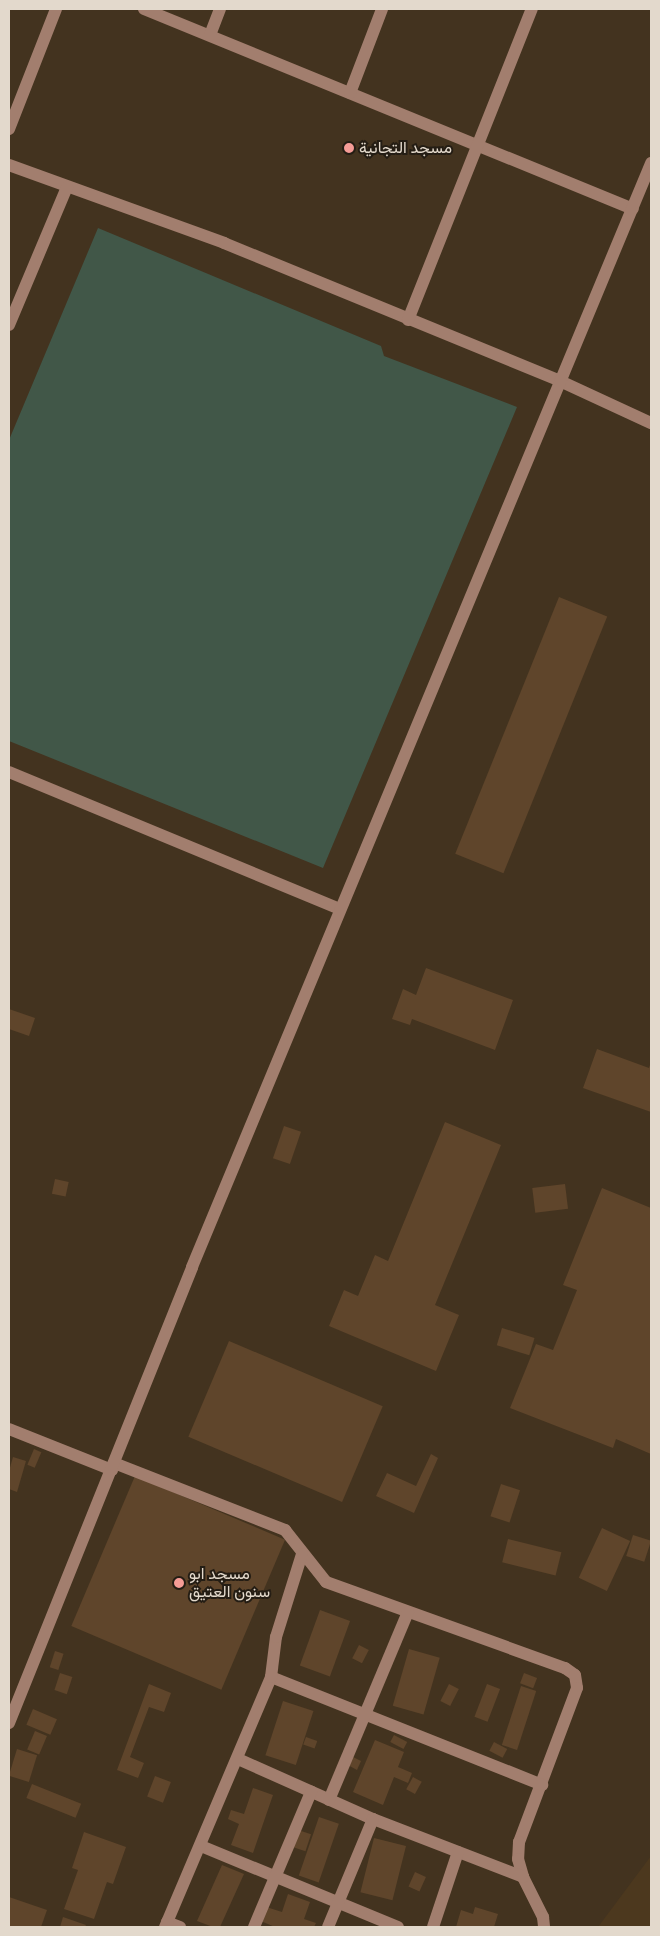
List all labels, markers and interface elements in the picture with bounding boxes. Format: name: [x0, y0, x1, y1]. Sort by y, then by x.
place label: مسجد التجانية: [359, 138, 452, 158]
marker: مسجد التجانية: [343, 142, 355, 154]
place label: مسجد ابو سنون العتيق: [189, 1564, 270, 1602]
marker: مسجد ابو سنون العتيق: [173, 1577, 185, 1589]

